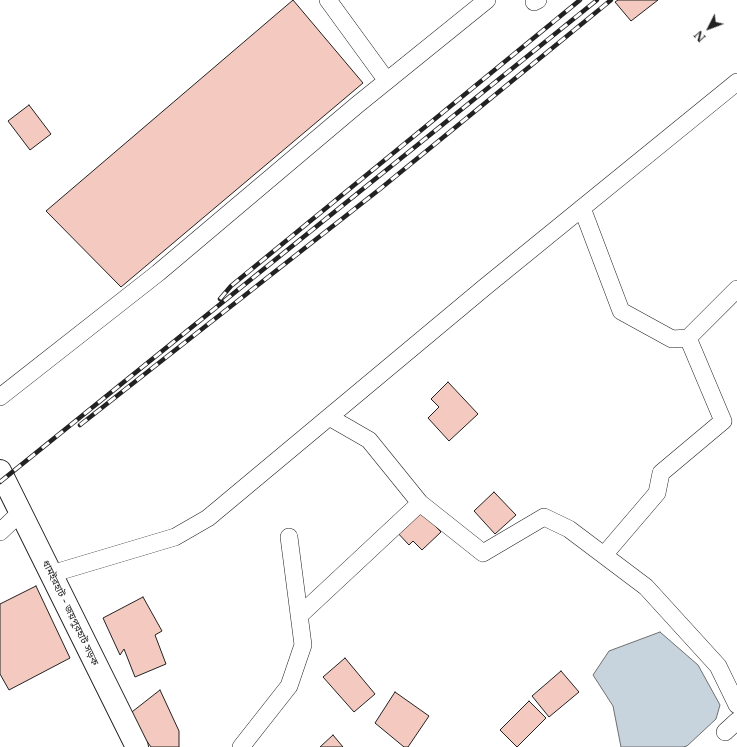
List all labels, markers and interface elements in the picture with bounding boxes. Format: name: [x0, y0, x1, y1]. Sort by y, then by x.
north arrow: [689, 8, 729, 48]
text: N: [691, 28, 709, 45]
street label: ধামইরহাট - জয়পুরহাট সড়ক: [39, 558, 101, 668]

